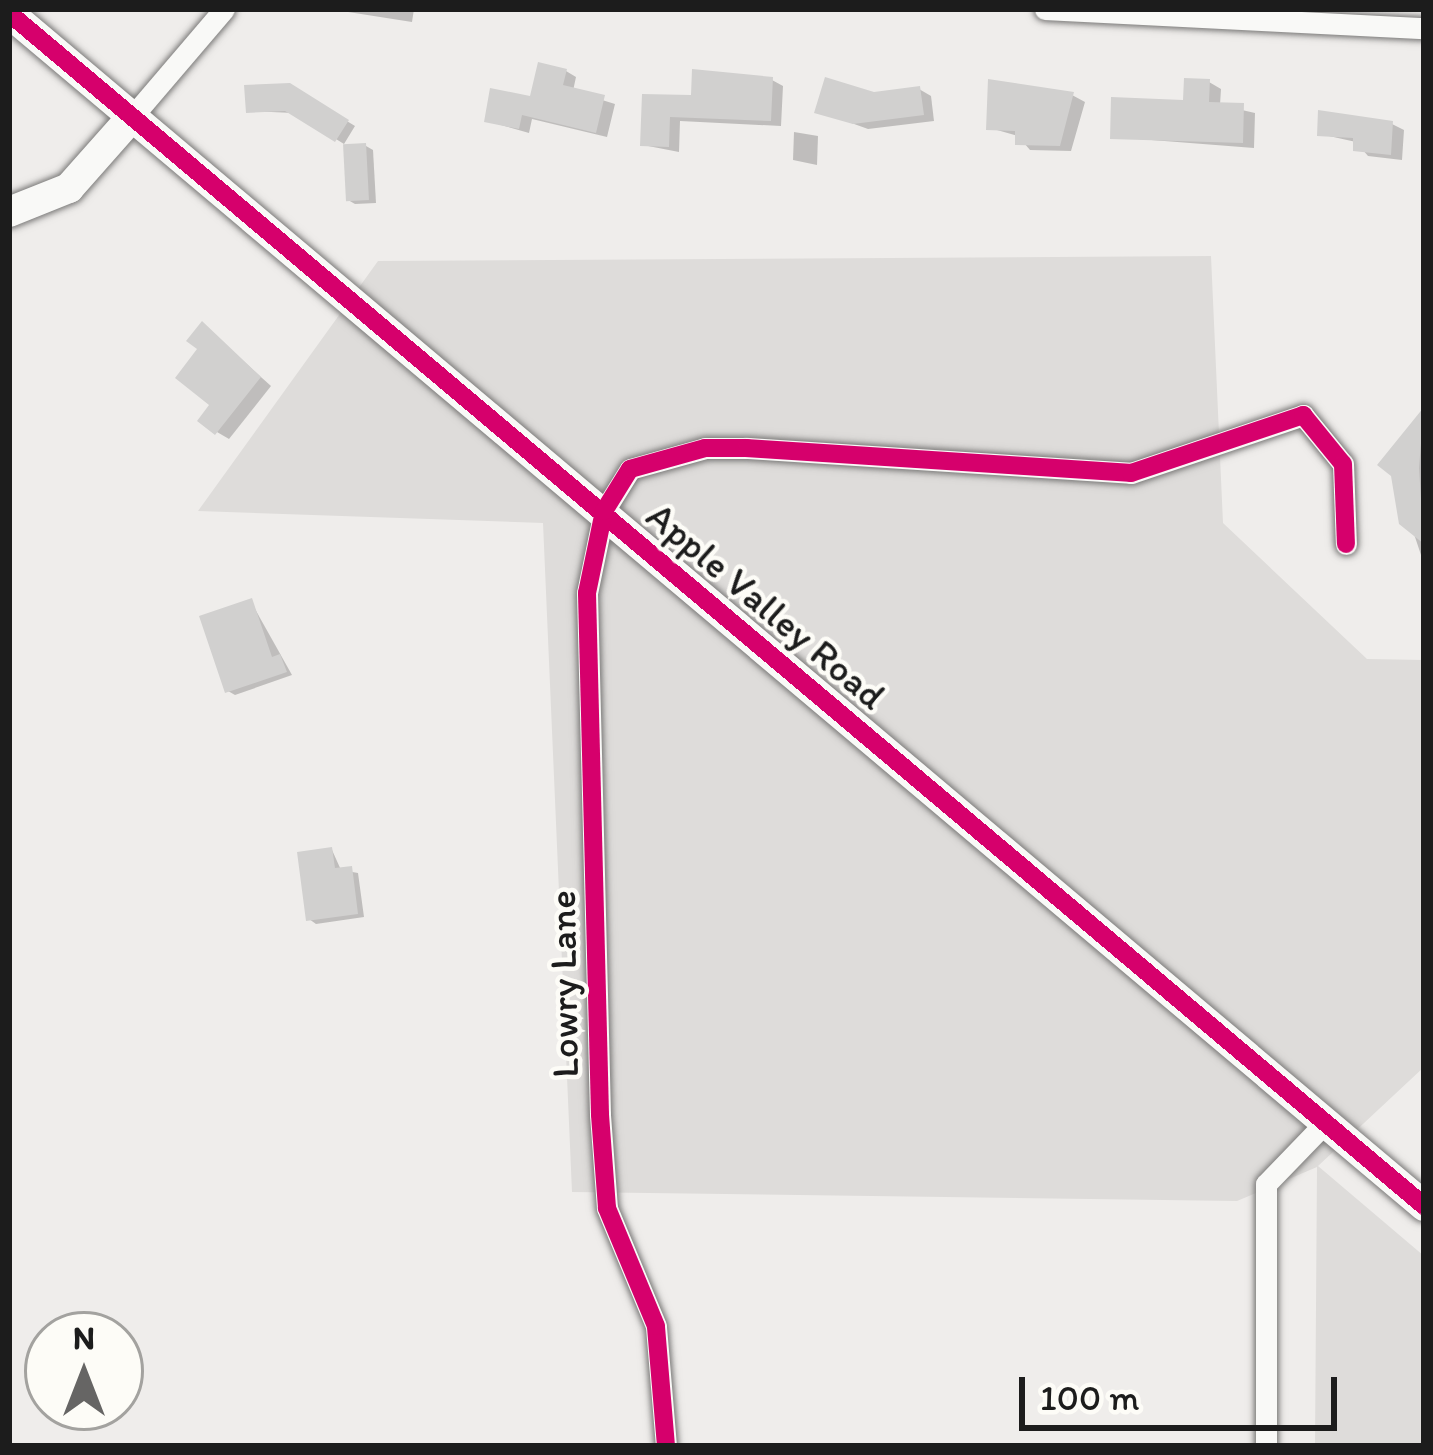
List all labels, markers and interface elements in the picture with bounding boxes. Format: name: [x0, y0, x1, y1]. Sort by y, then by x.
street label: Apple Valley Road: [637, 493, 895, 719]
street label: Lowry Lane: [539, 889, 589, 1079]
north arrow: [24, 1311, 144, 1431]
text: N: [73, 1318, 95, 1357]
scale bar: [1025, 1353, 1343, 1427]
text: 100 m: [1040, 1376, 1139, 1419]

